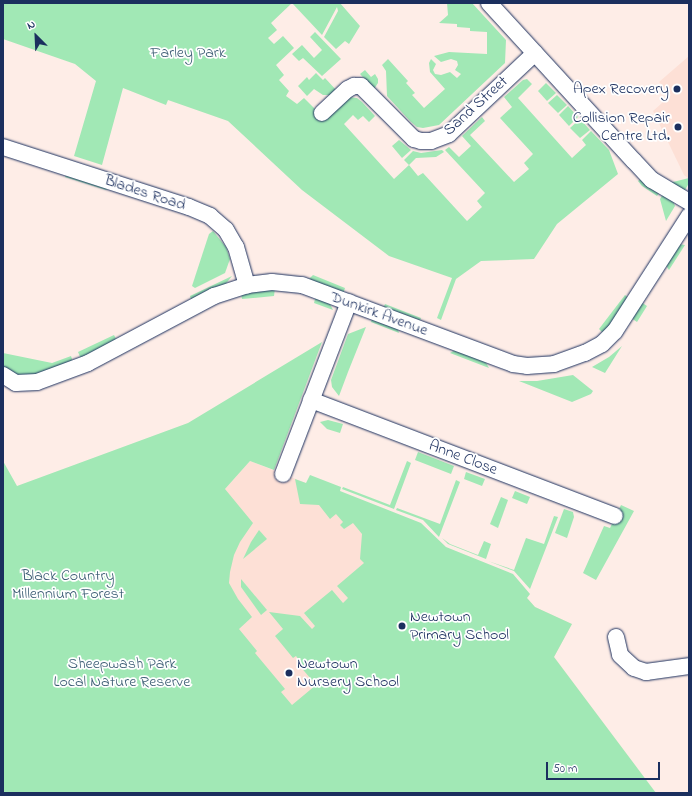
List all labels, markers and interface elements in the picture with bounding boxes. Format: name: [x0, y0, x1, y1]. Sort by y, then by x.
north arrow: [16, 16, 56, 56]
text: N: [24, 16, 38, 34]
park label: Farley Park: [150, 43, 226, 63]
street label: Sand Street: [440, 72, 512, 140]
place label: Apex Recovery: [573, 79, 669, 99]
marker: Apex Recovery: [672, 84, 682, 94]
place label: Collision Repair Centre Ltd.: [573, 108, 670, 146]
marker: Collision Repair Centre Ltd.: [673, 122, 683, 132]
street label: Blades Road: [102, 171, 188, 215]
street label: Dunkirk Avenue: [328, 287, 430, 341]
street label: Anne Close: [426, 436, 500, 480]
park label: Black Country Millennium Forest: [12, 566, 124, 604]
place label: Newtown Primary School: [410, 607, 509, 645]
marker: Newtown Primary School: [397, 621, 407, 631]
park label: Sheepwash Park Local Nature Reserve: [54, 654, 190, 692]
place label: Newtown Nursery School: [297, 654, 399, 692]
marker: Newtown Nursery School: [284, 668, 294, 678]
scale bar: [548, 754, 662, 780]
text: 50 m: [553, 760, 577, 778]

